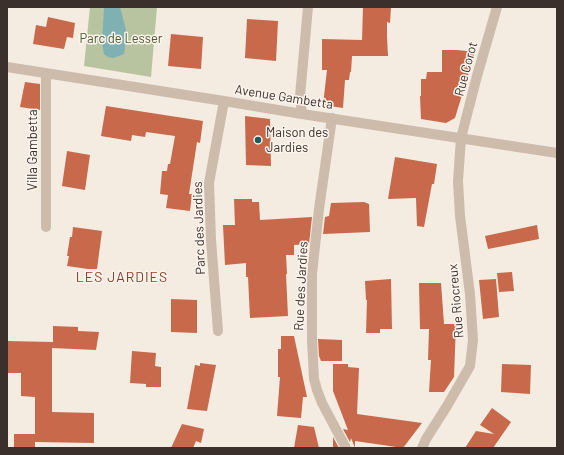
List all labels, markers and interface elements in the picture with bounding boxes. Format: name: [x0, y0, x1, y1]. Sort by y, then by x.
park label: Parc de Lesser: [79, 31, 163, 47]
street label: Rue Corot: [451, 40, 481, 98]
street label: Avenue Gambetta: [234, 82, 334, 112]
street label: Villa Gambetta: [25, 109, 41, 191]
place label: Maison des Jardies: [266, 125, 328, 156]
marker: Maison des Jardies: [253, 135, 263, 145]
street label: Parc des Jardies: [190, 181, 208, 275]
street label: Rue des Jardies: [291, 241, 311, 331]
street label: Rue Riocreux: [445, 263, 467, 339]
district label: LES JARDIES: [76, 269, 168, 285]

